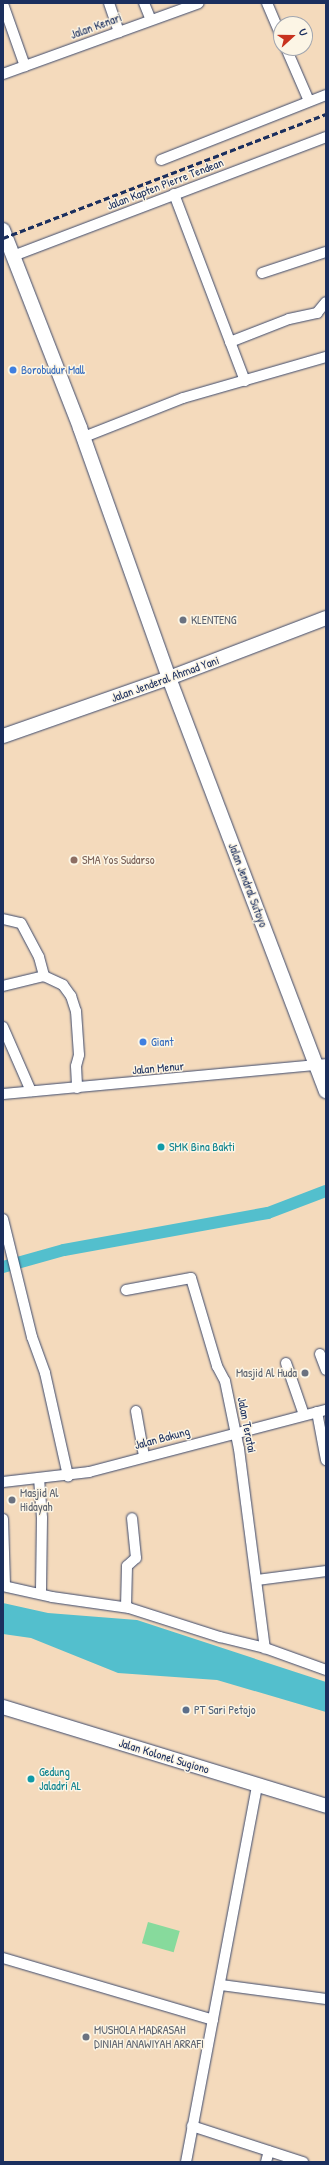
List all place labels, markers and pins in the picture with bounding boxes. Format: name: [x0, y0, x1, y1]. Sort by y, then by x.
place label: Borobudur Mall: [21, 363, 85, 377]
marker: Borobudur Mall: [8, 365, 18, 375]
place label: KLENTENG: [191, 613, 236, 627]
marker: KLENTENG: [178, 615, 188, 625]
place label: SMA Yos Sudarso: [82, 853, 155, 867]
marker: SMA Yos Sudarso: [69, 855, 79, 865]
place label: Giant: [151, 1035, 174, 1049]
marker: Giant: [138, 1037, 148, 1047]
place label: SMK Bina Bakti: [169, 1140, 235, 1154]
marker: SMK Bina Bakti: [156, 1142, 166, 1152]
place label: Masjid Al Huda: [236, 1366, 297, 1380]
marker: Masjid Al Huda: [300, 1368, 310, 1378]
place label: Masjid Al Hidayah: [20, 1486, 58, 1514]
marker: Masjid Al Hidayah: [7, 1495, 17, 1505]
place label: PT Sari Petojo: [194, 1703, 256, 1717]
marker: PT Sari Petojo: [181, 1705, 191, 1715]
place label: Gedung Jaladri AL: [39, 1765, 81, 1793]
marker: Gedung Jaladri AL: [26, 1774, 36, 1784]
place label: MUSHOLA MADRASAH DINIAH ANAWIYAH ARRAFI: [94, 2023, 204, 2051]
marker: MUSHOLA MADRASAH DINIAH ANAWIYAH ARRAFI: [81, 2032, 91, 2042]

